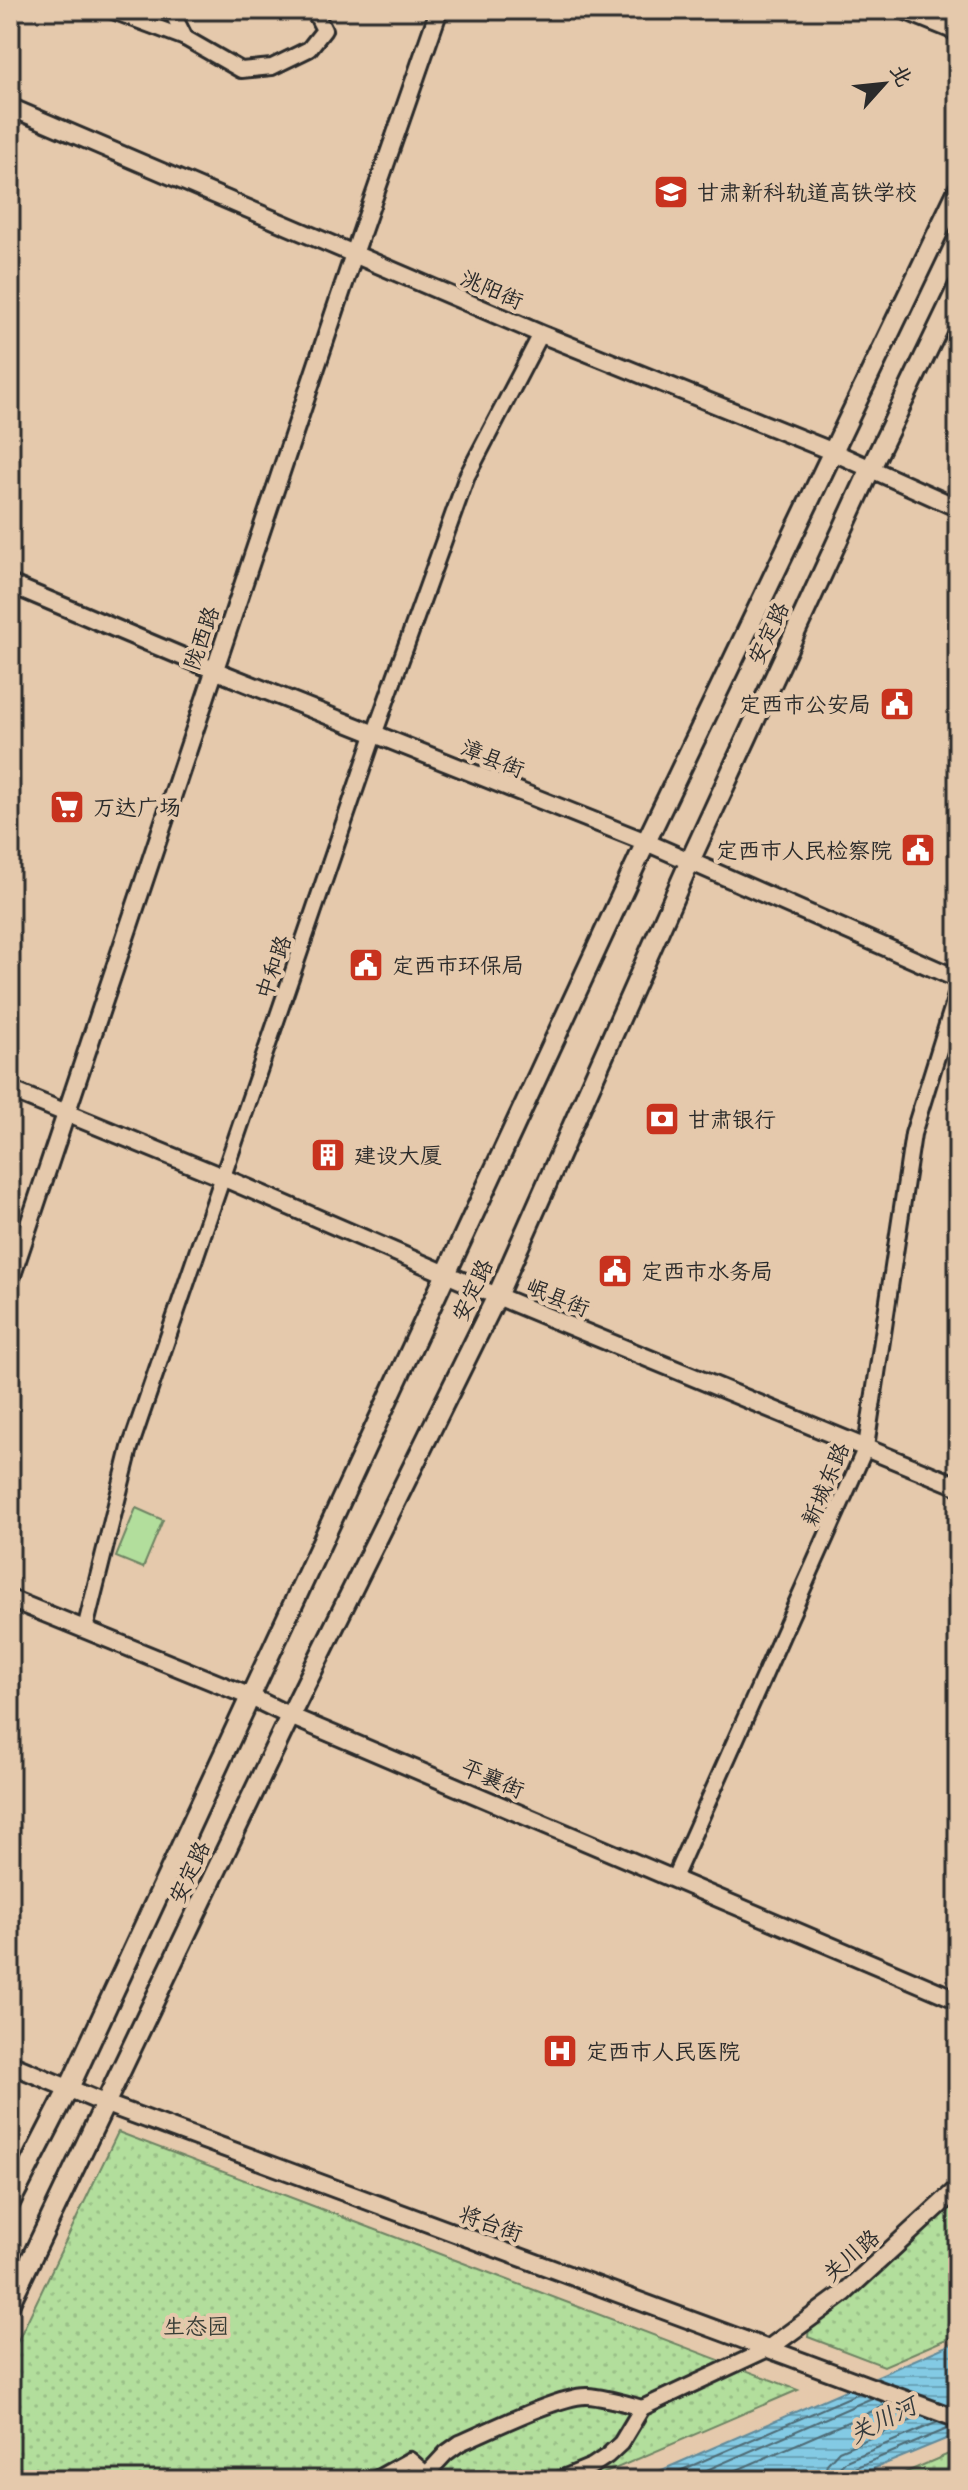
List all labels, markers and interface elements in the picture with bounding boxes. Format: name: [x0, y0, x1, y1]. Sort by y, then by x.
north arrow: [844, 44, 924, 124]
text: 北: [883, 60, 918, 92]
school or university icon: 甘肃新科轨道高铁学校: [652, 173, 690, 211]
place label: 甘肃新科轨道高铁学校: [697, 180, 917, 207]
street label: 洮阳街: [456, 265, 527, 316]
street label: 安定路: [743, 598, 796, 669]
street label: 陇西路: [179, 603, 226, 674]
public building icon: 定西市公安局: [878, 685, 916, 723]
place label: 定西市公安局: [739, 692, 871, 719]
street label: 漳县街: [457, 735, 528, 784]
supermarket icon: 万达广场: [48, 788, 86, 826]
place label: 万达广场: [93, 795, 181, 822]
public building icon: 定西市人民检察院: [899, 831, 937, 869]
place label: 定西市人民检察院: [716, 838, 892, 865]
street label: 中和路: [251, 932, 298, 1003]
public building icon: 定西市环保局: [347, 946, 385, 984]
place label: 定西市环保局: [392, 953, 524, 980]
bank icon: 甘肃银行: [643, 1100, 681, 1138]
place label: 甘肃银行: [688, 1107, 776, 1134]
building icon: 建设大厦: [309, 1136, 347, 1174]
place label: 建设大厦: [354, 1143, 442, 1170]
public building icon: 定西市水务局: [596, 1252, 634, 1290]
street label: 安定路: [447, 1255, 500, 1326]
place label: 定西市水务局: [641, 1259, 773, 1286]
street label: 岷县街: [522, 1274, 593, 1323]
street label: 新城东路: [797, 1439, 856, 1530]
street label: 平襄街: [457, 1754, 528, 1805]
street label: 安定路: [164, 1837, 217, 1908]
hospital icon: 定西市人民医院: [541, 2032, 579, 2070]
place label: 定西市人民医院: [586, 2039, 740, 2066]
street label: 将台街: [455, 2200, 526, 2248]
street label: 关川路: [818, 2224, 886, 2288]
park label: 生态园: [163, 2314, 229, 2341]
water label: 关川河: [845, 2389, 925, 2450]

